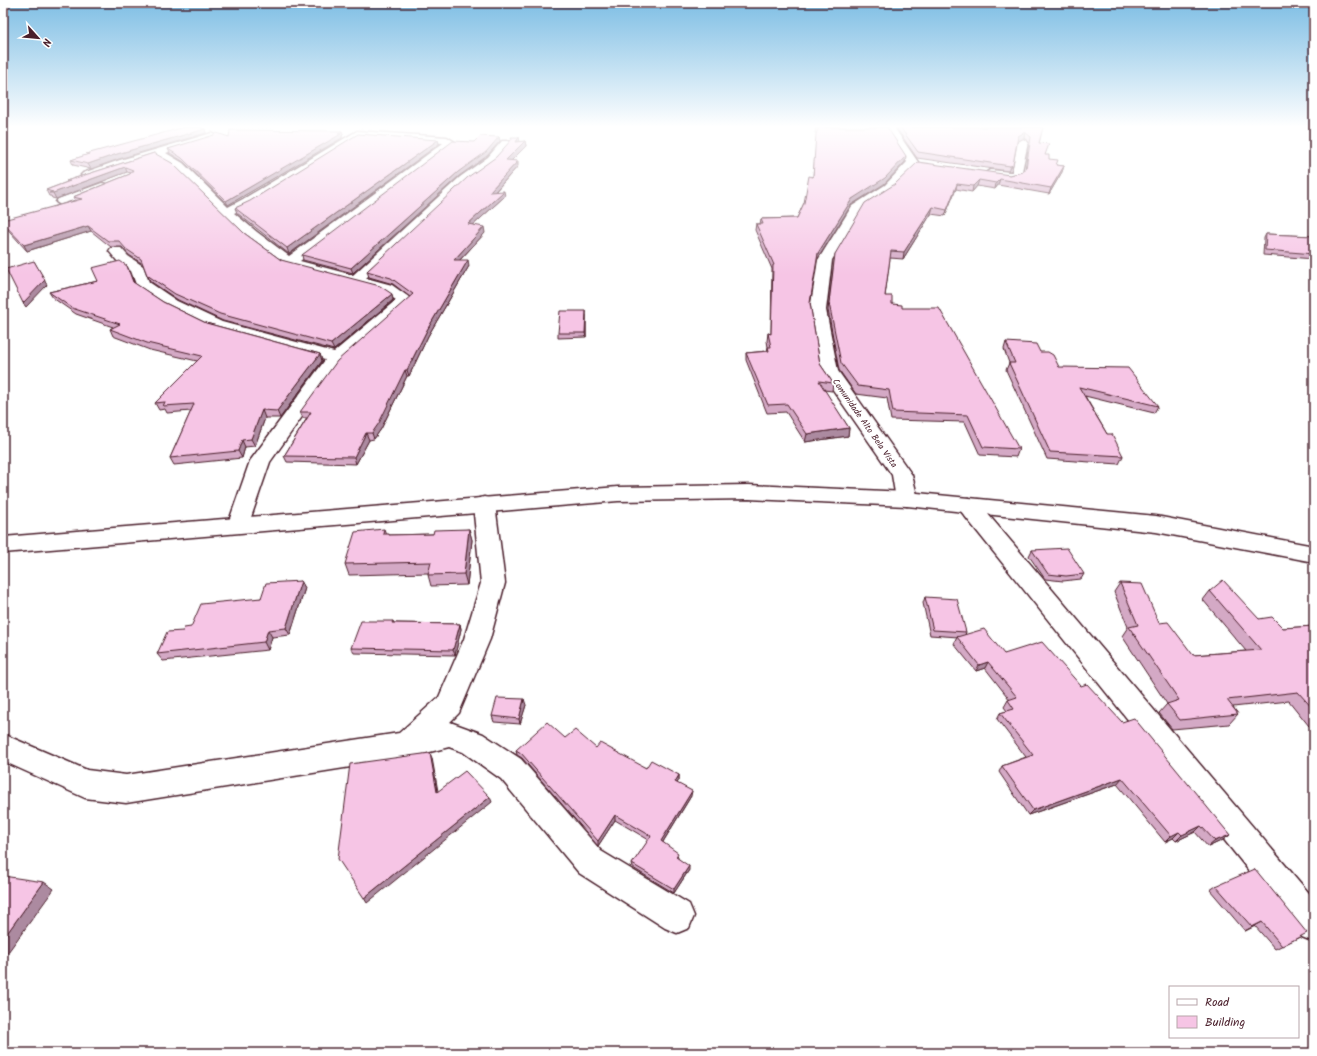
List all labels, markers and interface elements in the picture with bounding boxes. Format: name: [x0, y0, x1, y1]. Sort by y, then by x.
north arrow: [18, 18, 58, 58]
text: N: [36, 35, 56, 49]
street label: Comunidade Alto Bela Vista: [828, 376, 901, 471]
legend: [1169, 986, 1299, 1038]
text: Road: [1205, 993, 1230, 1012]
text: Building: [1205, 1013, 1245, 1032]

